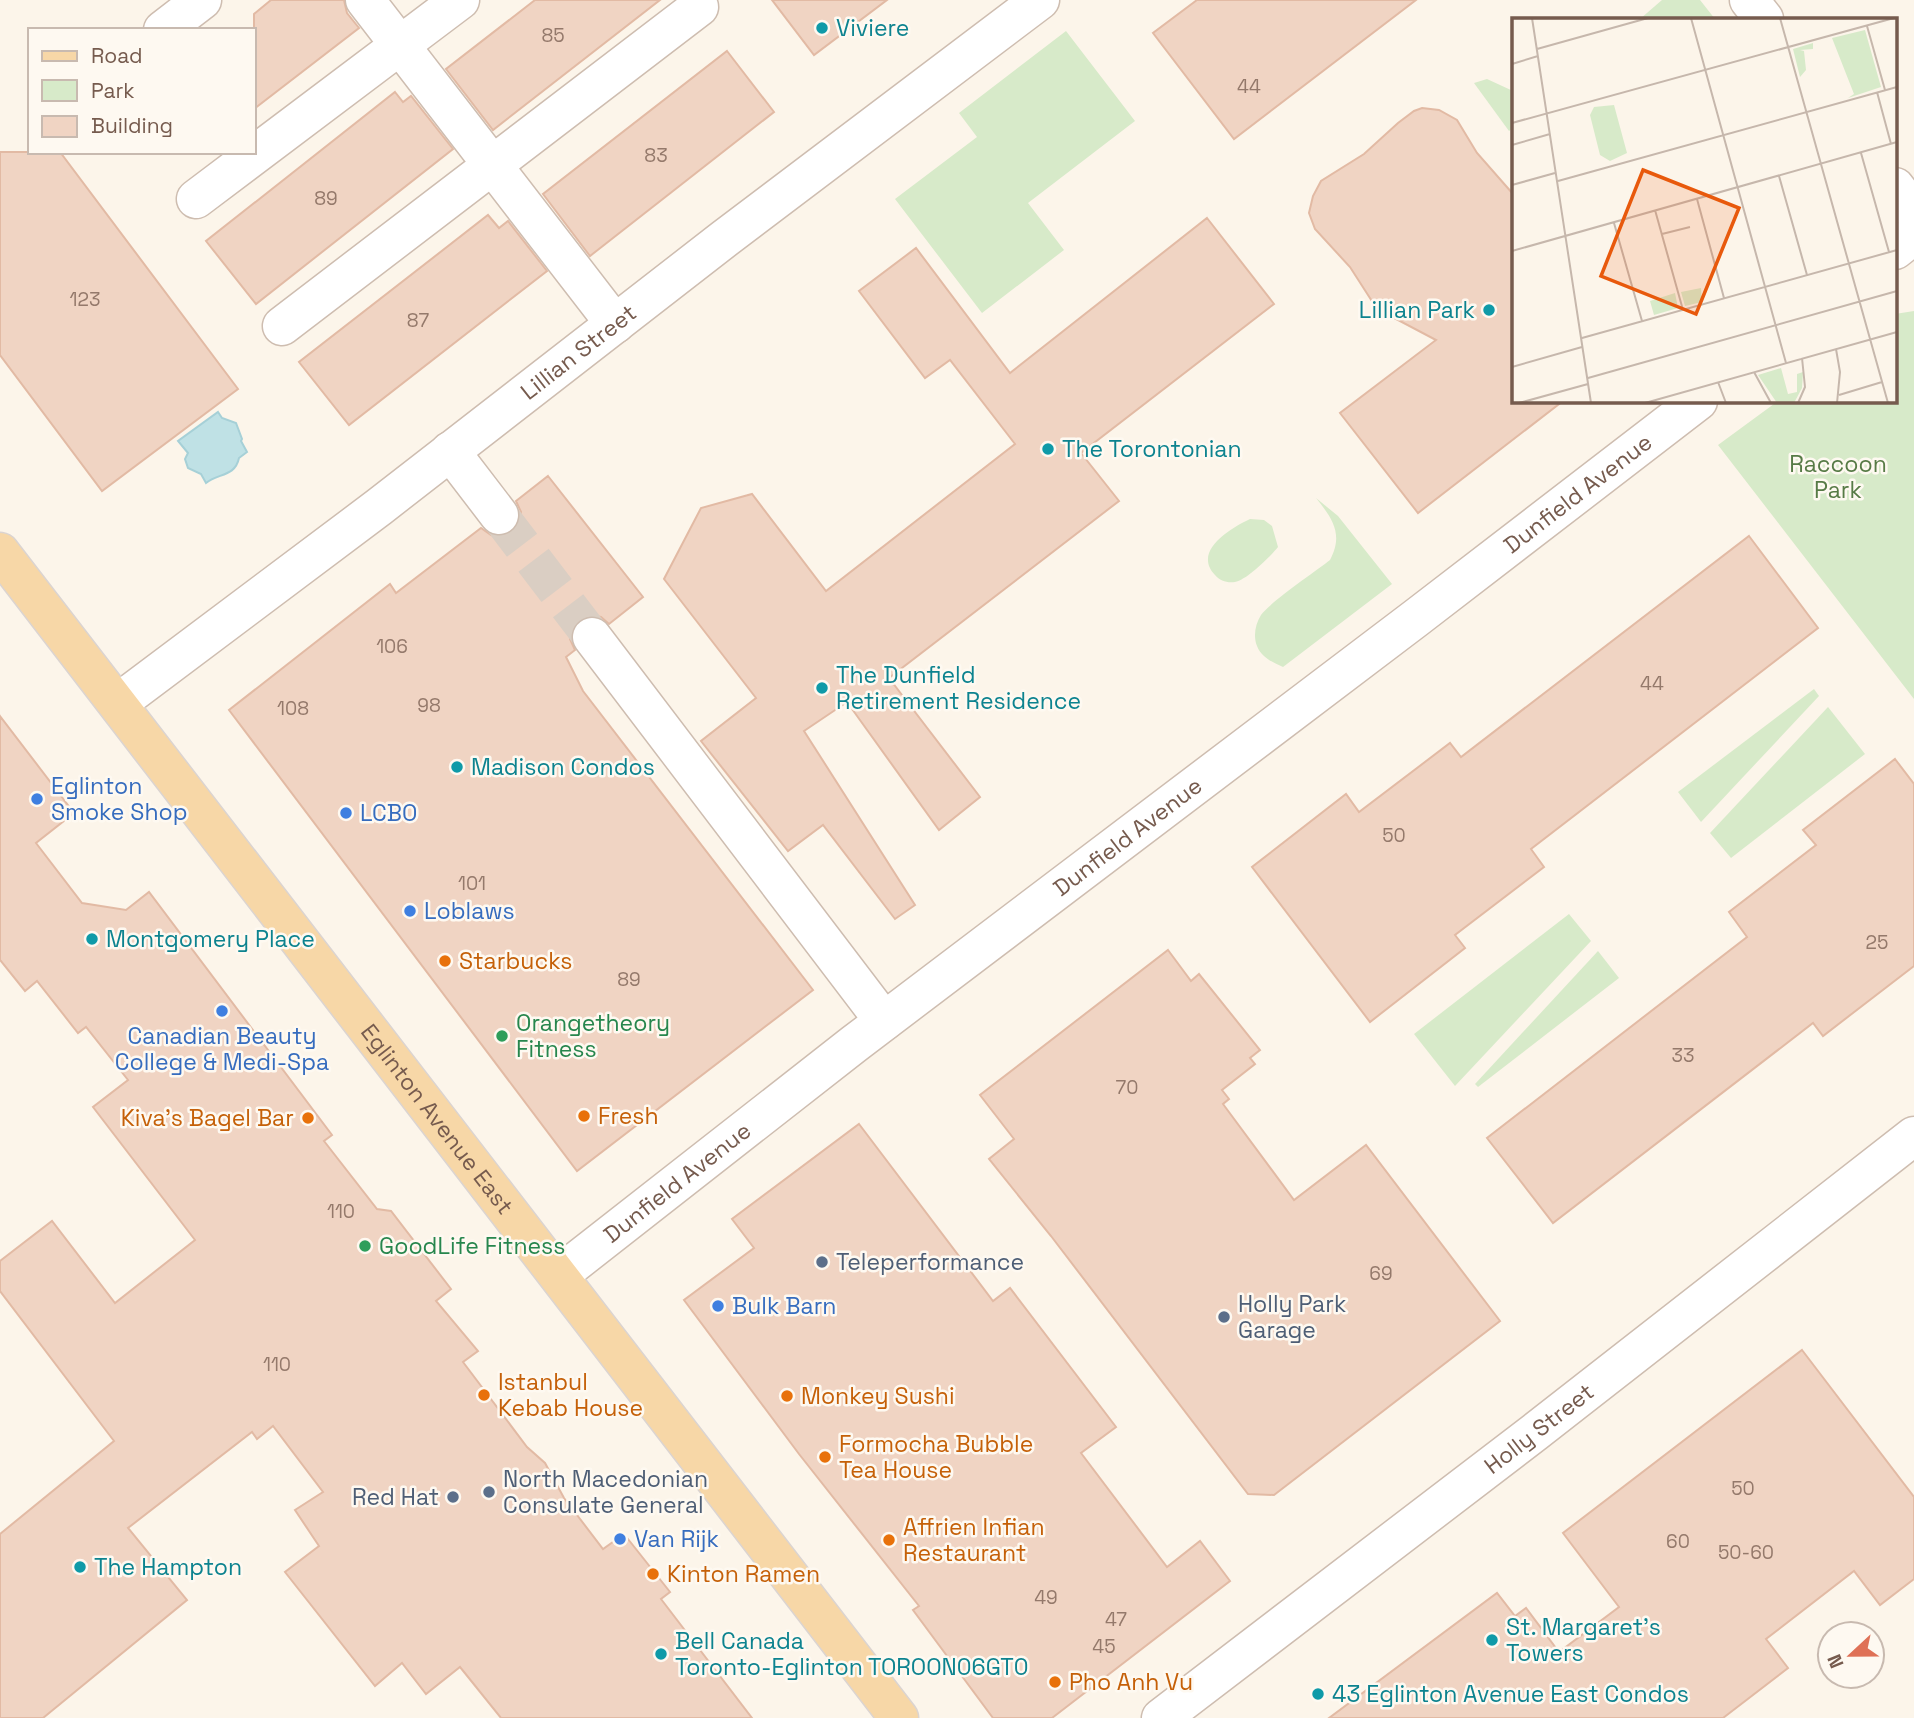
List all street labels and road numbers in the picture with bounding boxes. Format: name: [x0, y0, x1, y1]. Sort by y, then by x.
street label: Lillian Street: [515, 298, 642, 406]
street label: Dunfield Avenue: [1498, 427, 1658, 560]
street label: Dunfield Avenue: [1047, 770, 1208, 903]
street label: Eglinton Avenue East: [354, 1018, 520, 1220]
street label: Dunfield Avenue: [597, 1115, 757, 1250]
street label: Holly Street: [1478, 1377, 1600, 1481]

